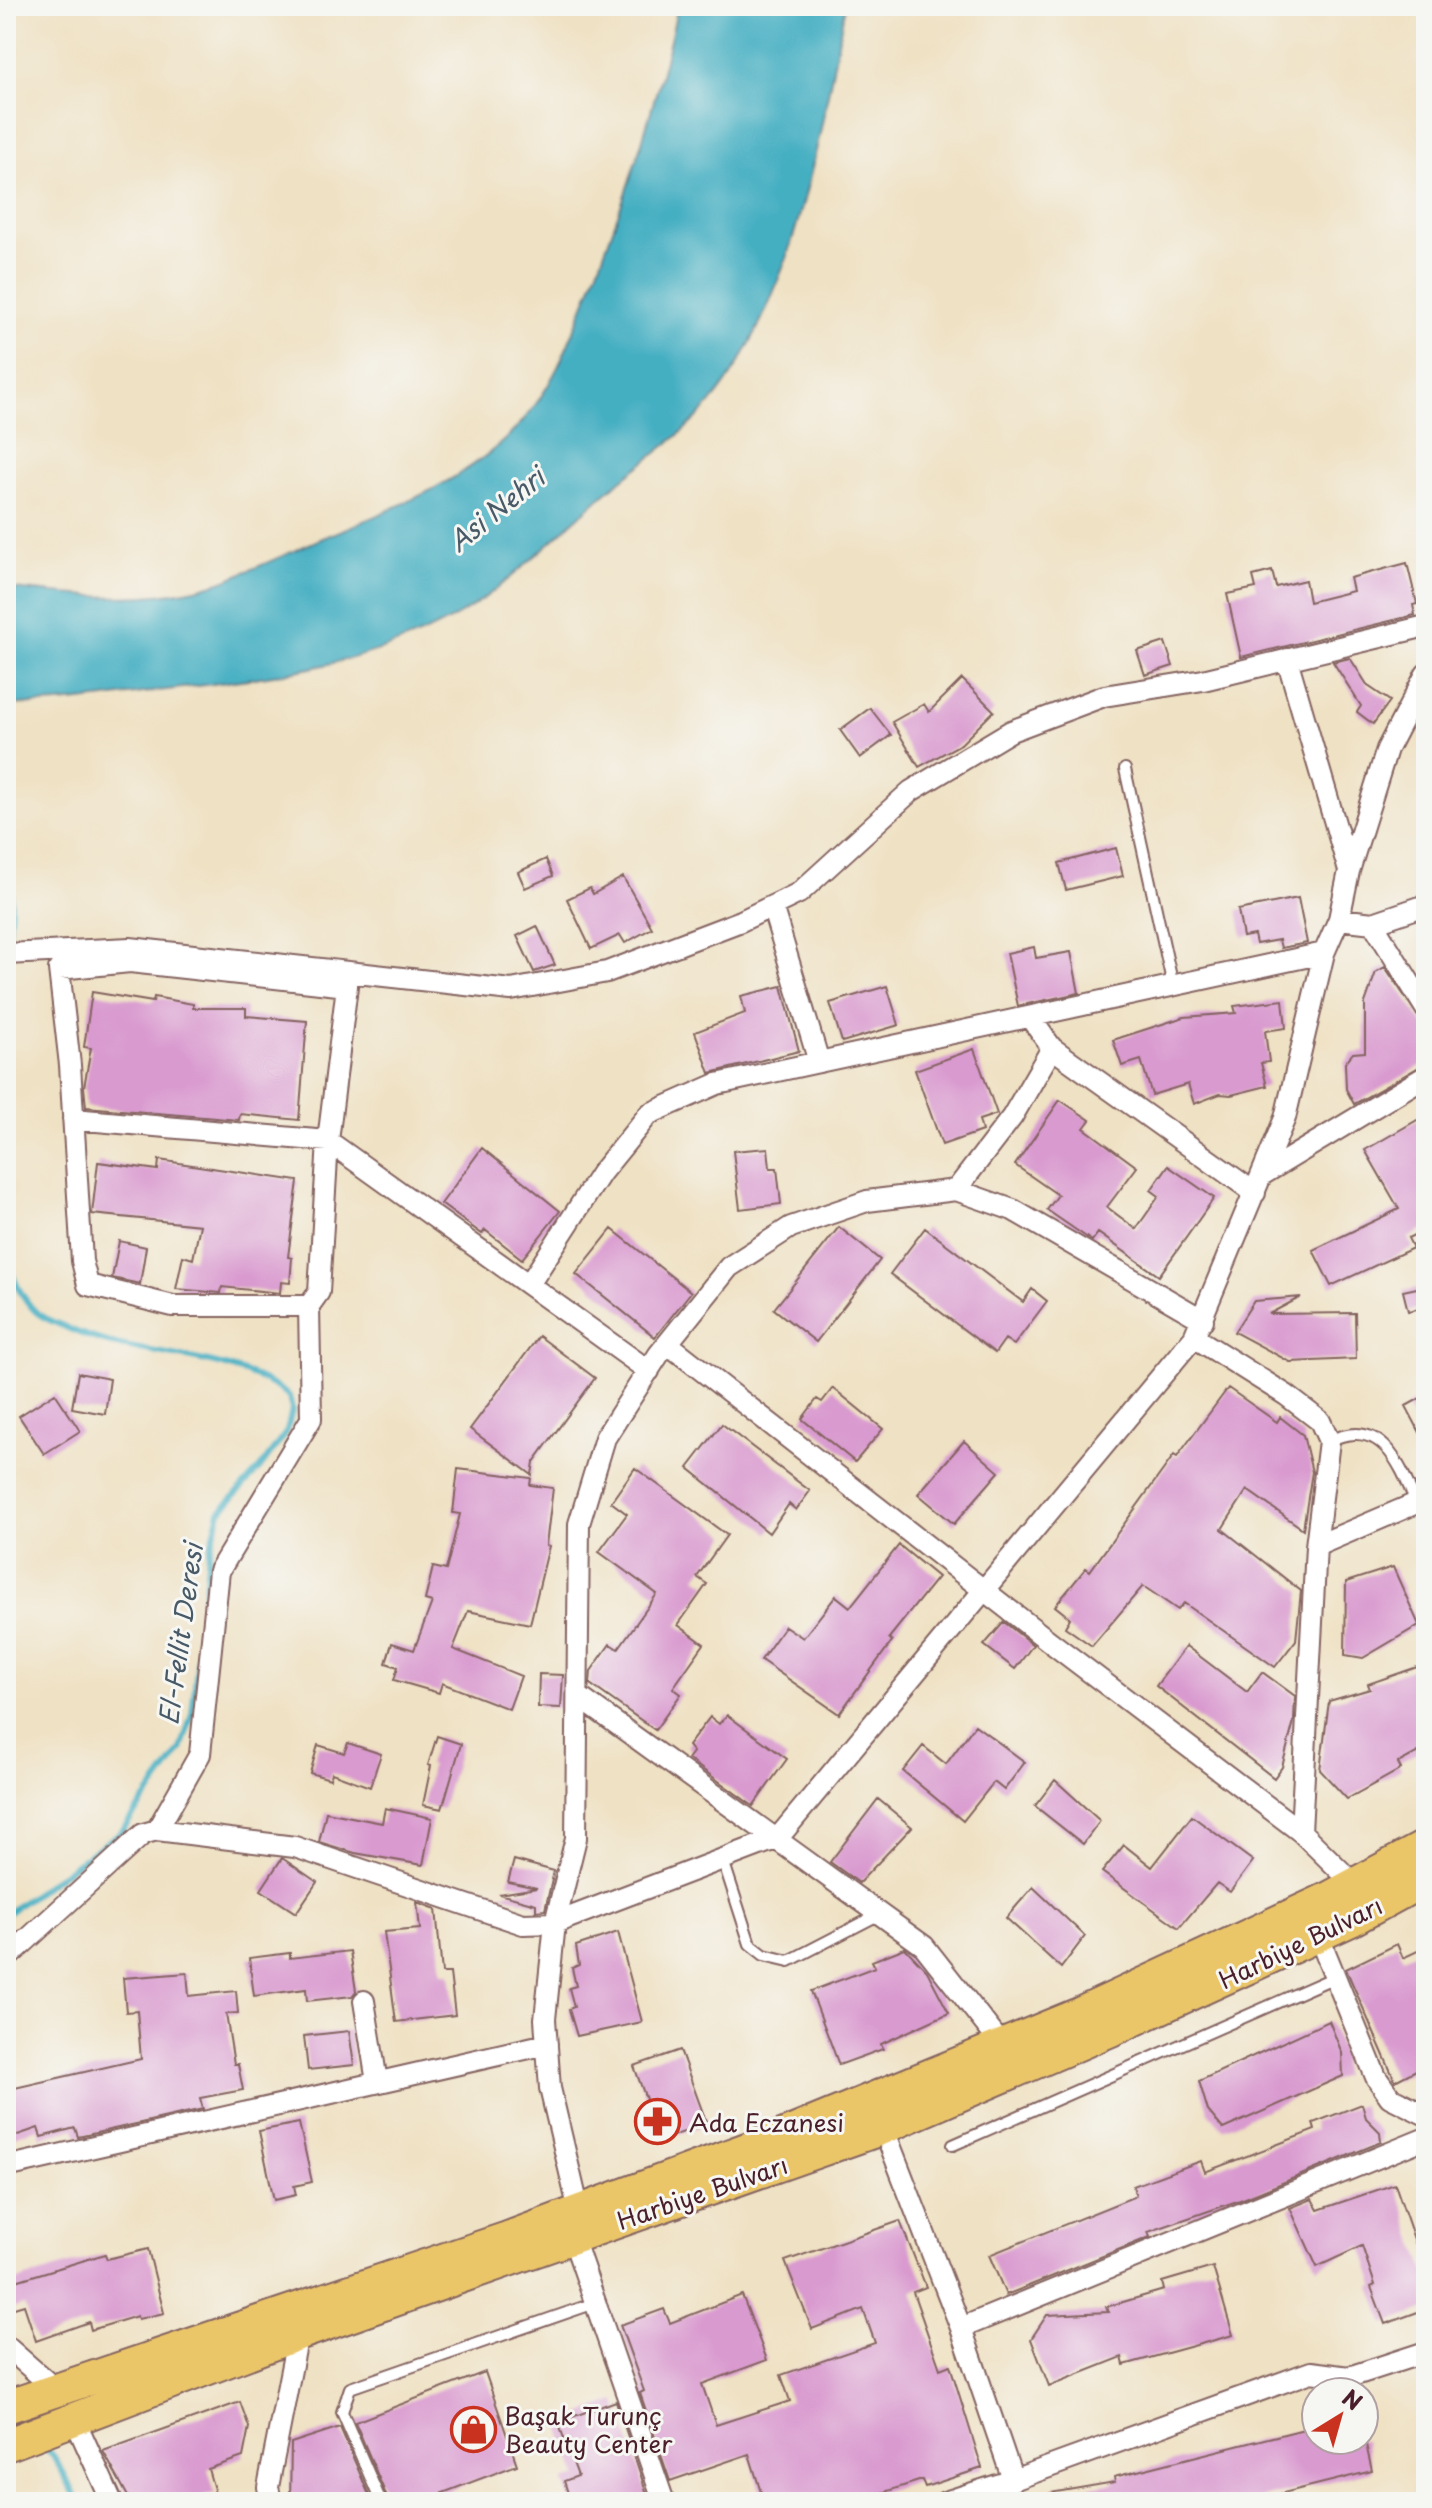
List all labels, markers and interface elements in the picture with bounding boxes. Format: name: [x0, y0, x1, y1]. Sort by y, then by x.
water label: Asi Nehri: [439, 456, 556, 560]
water label: El-Fellit Deresi: [148, 1537, 213, 1727]
street label: Harbiye Bulvarı: [1212, 1887, 1388, 1997]
pharmacy icon: Ada Eczanesi: [634, 2098, 682, 2146]
place label: Ada Eczanesi: [689, 2104, 844, 2140]
street label: Harbiye Bulvarı: [612, 2146, 792, 2238]
north arrow: [1300, 2376, 1380, 2456]
text: N: [1336, 2380, 1370, 2417]
place label: Başak Turunç Beauty Center: [504, 2397, 673, 2461]
shop icon: Başak Turunç Beauty Center: [449, 2405, 497, 2453]

